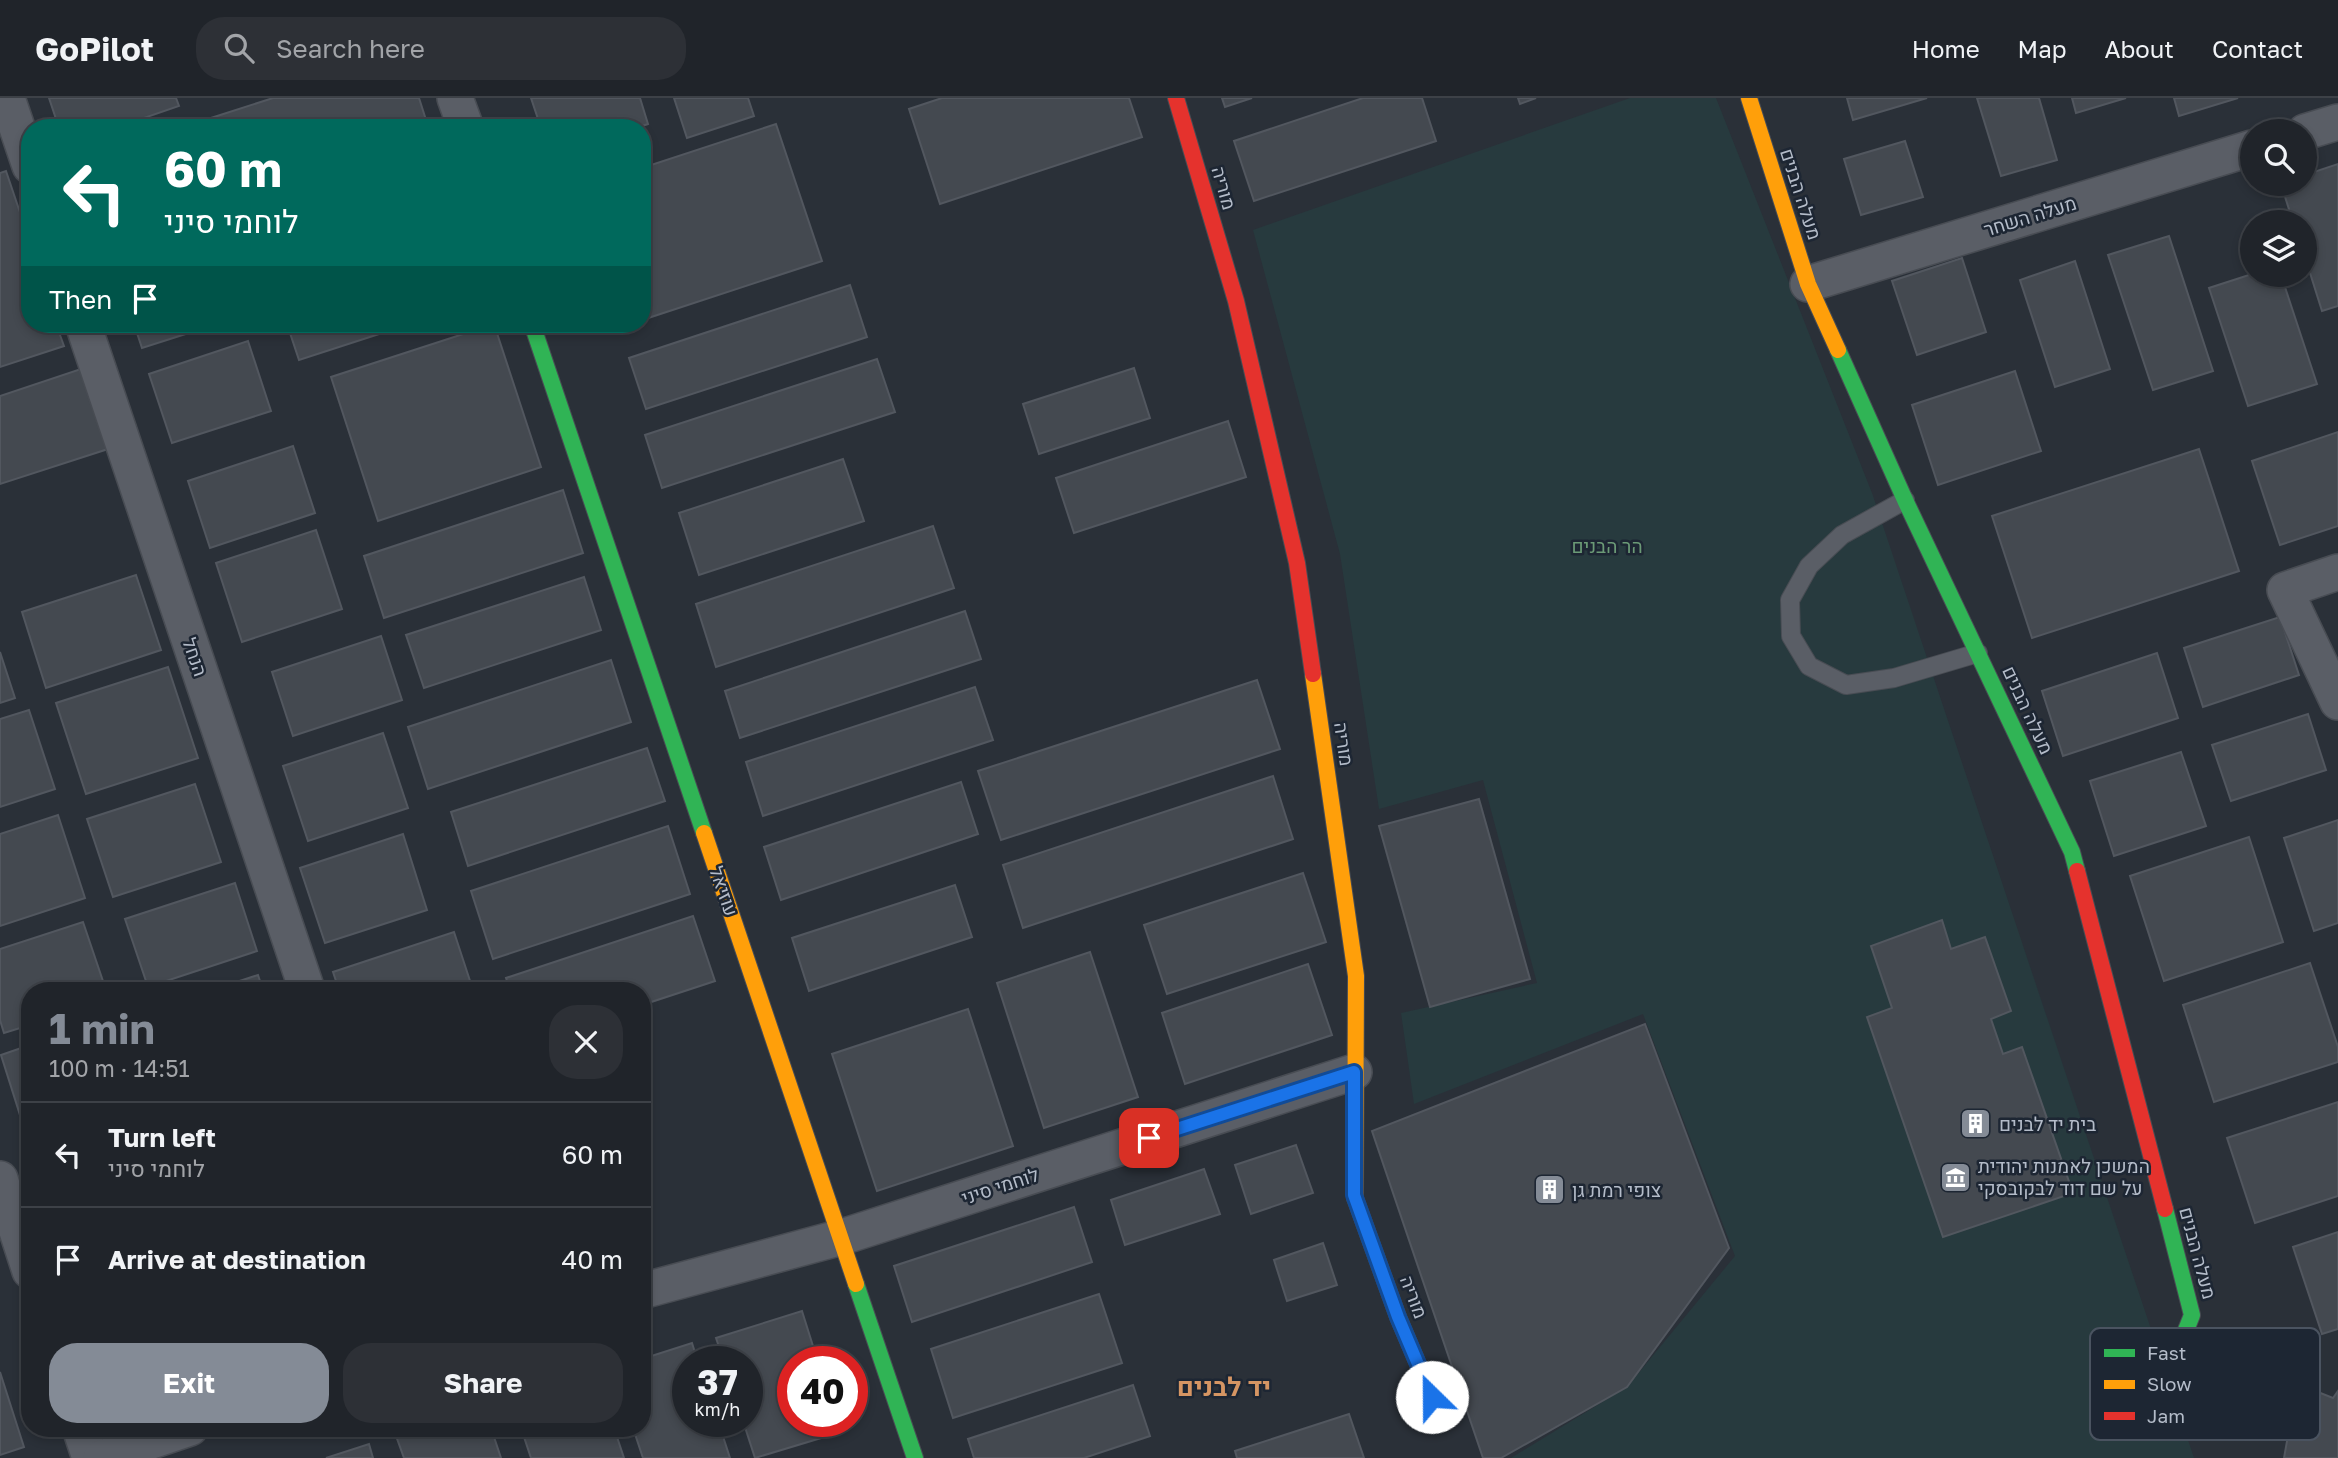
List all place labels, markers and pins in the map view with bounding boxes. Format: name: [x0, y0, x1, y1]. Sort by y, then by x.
building icon: בית יד לבנים: [1959, 1107, 1993, 1141]
pin: [1119, 1108, 1179, 1168]
place label: בית יד לבנים: [1999, 1112, 2096, 1135]
place label: המשכן לאמנות יהודית על שם דוד לבקובסקי: [1978, 1154, 2150, 1199]
museum icon: המשכן לאמנות יהודית על שם דוד לבקובסקי: [1938, 1160, 1972, 1194]
building icon: צופי רמת גן: [1532, 1173, 1566, 1207]
place label: צופי רמת גן: [1572, 1178, 1661, 1201]

